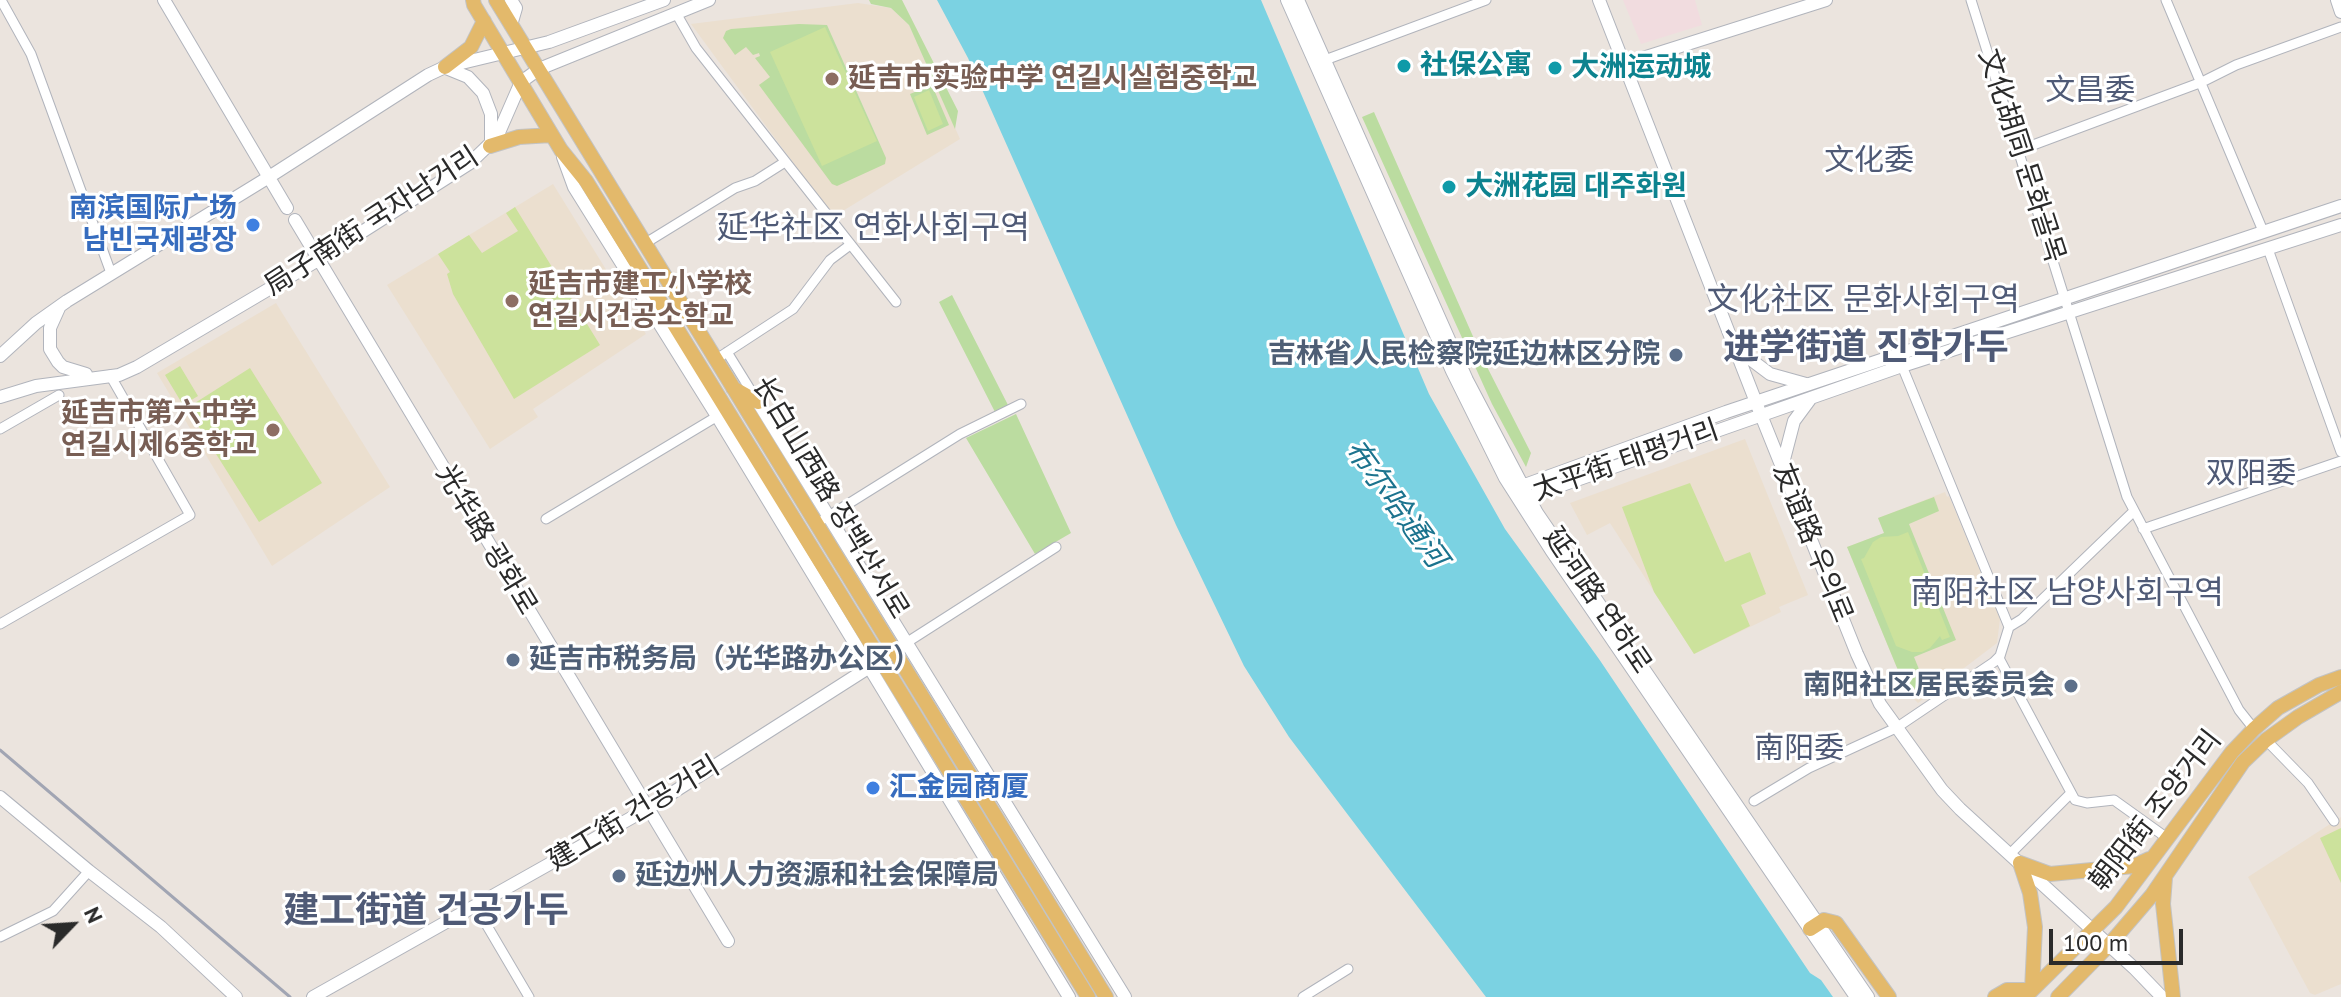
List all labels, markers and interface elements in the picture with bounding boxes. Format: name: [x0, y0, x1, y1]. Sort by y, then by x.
street label: 文化胡同 문화골목: [1971, 45, 2071, 267]
place label: 社保公寓: [1420, 49, 1532, 83]
place label: 大洲运动城: [1571, 51, 1711, 85]
marker: 社保公寓: [1395, 57, 1413, 75]
marker: 大洲运动城: [1546, 59, 1564, 77]
place label: 延吉市实验中学 연길시실험중학교: [848, 62, 1257, 96]
marker: 延吉市实验中学 연길시실험중학교: [823, 70, 841, 88]
district label: 文昌委: [2045, 73, 2135, 109]
street label: 局子南街 국자남거리: [259, 140, 485, 304]
district label: 文化委: [1824, 143, 1914, 179]
place label: 大洲花园 대주화원: [1465, 170, 1687, 204]
marker: 大洲花园 대주화원: [1440, 178, 1458, 196]
place label: 南滨国际广场 남빈국제광장: [69, 192, 237, 258]
district label: 延华社区 연화사회구역: [716, 210, 1030, 248]
marker: 南滨国际广场 남빈국제광장: [244, 216, 262, 234]
place label: 延吉市建工小学校 연길시건공소학교: [528, 268, 752, 334]
district label: 文化社区 문화사회구역: [1706, 282, 2020, 320]
marker: 延吉市建工小学校 연길시건공소학교: [503, 292, 521, 310]
district label: 进学街道 진학가두: [1723, 327, 2009, 371]
place label: 吉林省人民检察院延边林区分院: [1268, 338, 1660, 372]
marker: 吉林省人民检察院延边林区分院: [1667, 346, 1685, 364]
street label: 长白山西路 장백산서로: [744, 371, 916, 625]
place label: 延吉市第六中学 연길시제6중학교: [61, 397, 257, 463]
street label: 太平街 태평거리: [1529, 413, 1723, 509]
marker: 延吉市第六中学 연길시제6중학교: [264, 421, 282, 439]
water label: 布尔哈通河: [1336, 433, 1454, 575]
district label: 双阳委: [2206, 456, 2296, 492]
street label: 友谊路 우의로: [1765, 458, 1859, 628]
street label: 光华路 광화로: [428, 459, 544, 621]
street label: 延河路 연하로: [1536, 522, 1658, 680]
district label: 南阳社区 남양사회구역: [1910, 575, 2224, 613]
place label: 延吉市税务局（光华路办公区）: [529, 643, 921, 677]
marker: 延吉市税务局（光华路办公区）: [504, 651, 522, 669]
place label: 南阳社区居民委员会: [1803, 669, 2055, 703]
marker: 南阳社区居民委员会: [2062, 677, 2080, 695]
street label: 朝阳街 조양거리: [2083, 724, 2229, 898]
district label: 南阳委: [1754, 731, 1844, 767]
street label: 建工街 건공거리: [542, 750, 726, 878]
place label: 汇金园商厦: [889, 771, 1029, 805]
marker: 汇金园商厦: [864, 779, 882, 797]
place label: 延边州人力资源和社会保障局: [635, 859, 999, 893]
marker: 延边州人力资源和社会保障局: [610, 867, 628, 885]
north arrow: [32, 885, 112, 965]
district label: 建工街道 건공가두: [283, 890, 569, 934]
text: N: [78, 902, 109, 927]
scale bar: [2053, 913, 2187, 963]
text: 100 m: [2063, 927, 2128, 958]

